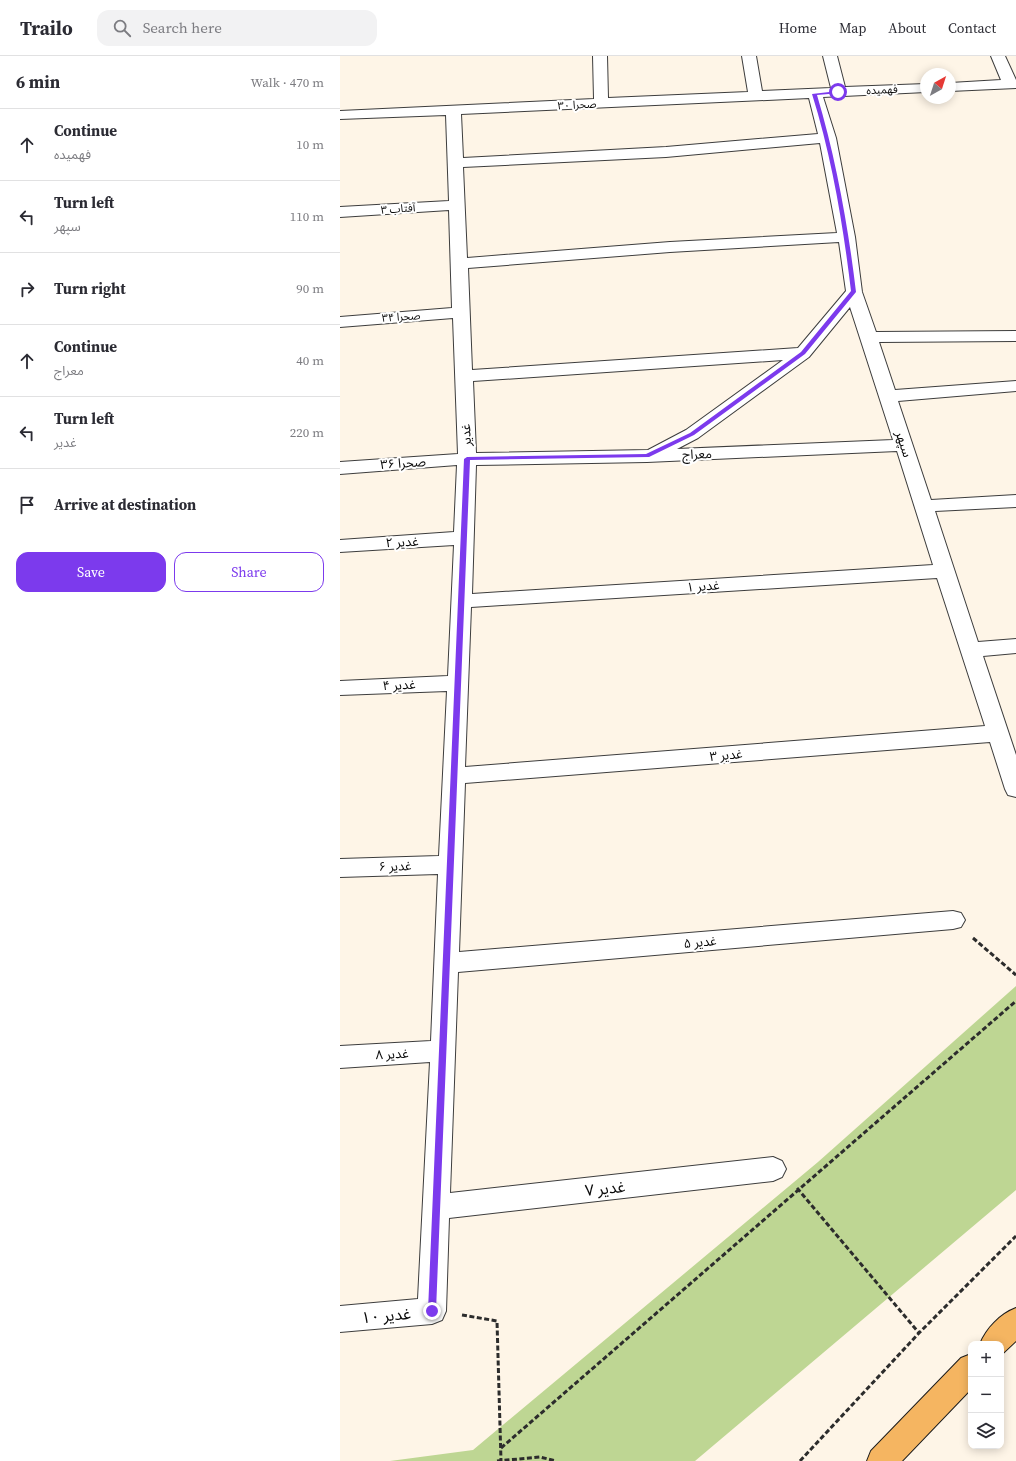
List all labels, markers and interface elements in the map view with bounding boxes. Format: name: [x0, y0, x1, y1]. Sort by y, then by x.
search box: [97, 10, 377, 46]
text: Trailo: [20, 15, 73, 41]
icon: search: [111, 17, 133, 39]
text: Search here: [143, 17, 222, 38]
text: Home: [779, 18, 817, 38]
text: Map: [839, 18, 866, 38]
text: About: [888, 18, 926, 38]
text: Contact: [948, 18, 996, 38]
north arrow: [920, 68, 956, 104]
text: 6 min: [16, 70, 60, 94]
text: Walk · 470 m: [251, 74, 324, 91]
street label: فهمیده: [866, 82, 898, 98]
route start: [829, 83, 847, 101]
street label: صحرا ۳۰: [557, 96, 597, 114]
text: Continue: [54, 120, 117, 141]
icon: ahead: [16, 134, 38, 156]
text: 10 m: [296, 136, 324, 153]
text: فهمیده: [54, 146, 91, 163]
text: Turn left: [54, 192, 114, 213]
street label: آفتاب ۳: [380, 200, 417, 218]
icon: left: [16, 206, 38, 228]
text: 110 m: [290, 208, 324, 225]
text: سپهر: [54, 218, 81, 235]
icon: right: [16, 278, 38, 300]
text: Turn right: [54, 278, 126, 299]
text: 90 m: [296, 280, 324, 297]
street label: صحرا ۳۴: [381, 308, 421, 326]
text: Continue: [54, 336, 117, 357]
icon: ahead: [16, 350, 38, 372]
text: 40 m: [296, 352, 324, 369]
text: معراج: [54, 362, 84, 379]
text: Turn left: [54, 408, 114, 429]
icon: left: [16, 422, 38, 444]
street label: غدیر: [457, 423, 475, 448]
text: 220 m: [290, 424, 324, 441]
street label: سپهر: [890, 428, 916, 460]
text: غدیر: [54, 434, 77, 451]
street label: معراج: [682, 445, 712, 465]
street label: صحرا ۳۶: [380, 453, 427, 473]
icon: arrive: [16, 494, 38, 516]
text: Arrive at destination: [54, 494, 196, 515]
street label: غدیر ۲: [385, 533, 419, 551]
button: Save: [16, 552, 166, 592]
button: Share: [174, 552, 324, 592]
street label: غدیر ۱: [686, 576, 720, 596]
street label: غدیر ۴: [382, 676, 416, 694]
street label: غدیر ۳: [709, 745, 744, 765]
street label: غدیر ۶: [378, 857, 412, 875]
street label: غدیر ۵: [683, 932, 718, 952]
street label: غدیر ۸: [375, 1045, 409, 1063]
street label: غدیر ۷: [584, 1175, 626, 1201]
street label: غدیر ۱۰: [360, 1302, 412, 1328]
route end: [423, 1302, 441, 1320]
map controls: [968, 1341, 1004, 1449]
button: +: [968, 1341, 1004, 1377]
button: −: [968, 1377, 1004, 1413]
button: layers: [968, 1413, 1004, 1449]

